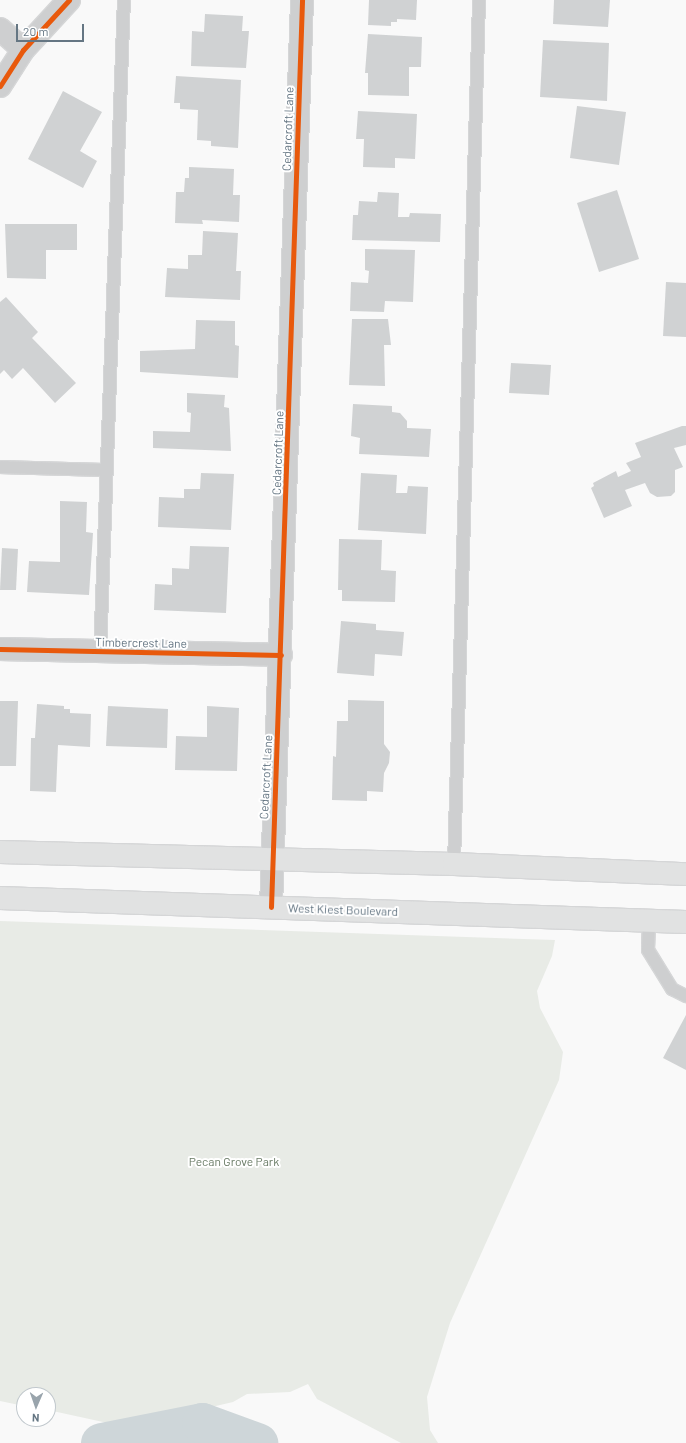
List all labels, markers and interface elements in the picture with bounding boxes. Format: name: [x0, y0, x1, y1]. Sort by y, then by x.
scale bar: [18, 16, 86, 42]
text: 20 m: [23, 24, 49, 38]
street label: Cedarcroft Lane: [279, 87, 297, 171]
street label: Cedarcroft Lane: [269, 411, 287, 495]
street label: Timbercrest Lane: [95, 635, 187, 651]
street label: Cedarcroft Lane: [257, 734, 275, 820]
street label: West Kiest Boulevard: [288, 901, 398, 919]
park label: Pecan Grove Park: [189, 1155, 279, 1169]
north arrow: [16, 1387, 56, 1427]
text: N: [32, 1412, 39, 1425]

